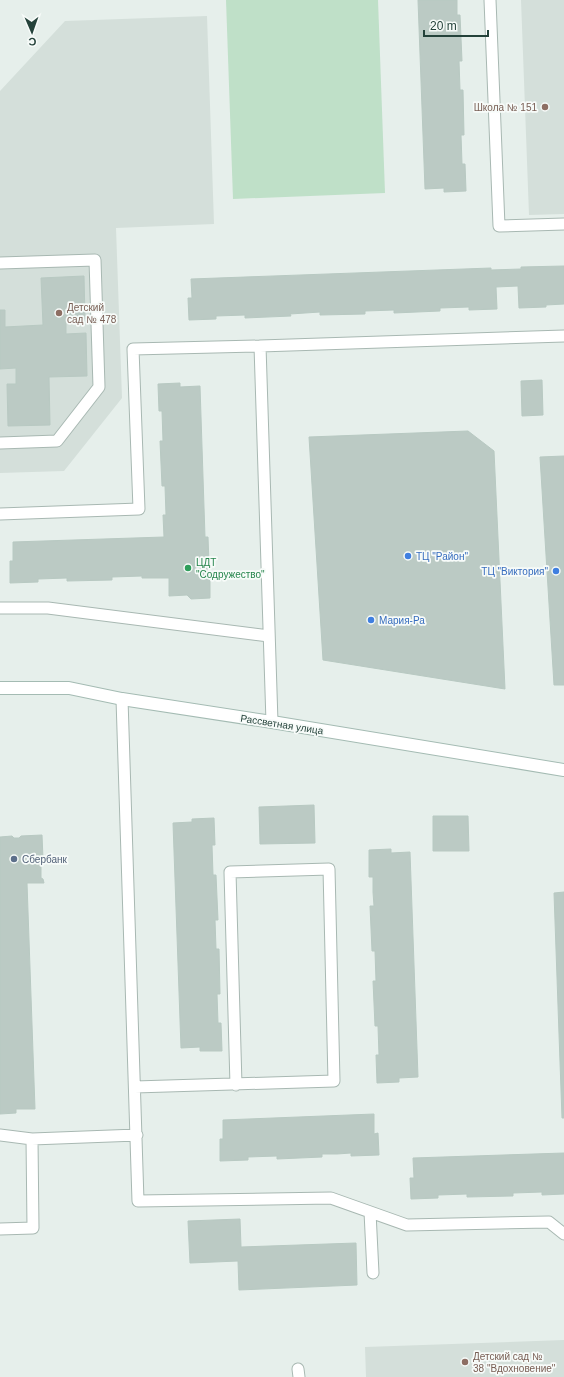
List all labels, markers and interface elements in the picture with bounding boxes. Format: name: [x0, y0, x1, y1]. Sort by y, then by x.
north arrow: [12, 12, 52, 52]
scale bar: [424, 12, 488, 38]
text: 20 m: [430, 19, 457, 33]
text: С: [28, 36, 37, 48]
place label: Школа № 151: [474, 102, 537, 113]
marker: Школа № 151: [540, 102, 550, 112]
place label: Детский сад № 478: [67, 302, 117, 325]
marker: Детский сад № 478: [54, 308, 64, 318]
marker: ТЦ "Район": [403, 551, 413, 561]
place label: ТЦ "Район": [416, 551, 468, 562]
place label: ЦДТ "Содружество": [196, 557, 265, 580]
marker: ЦДТ "Содружество": [183, 563, 193, 573]
place label: ТЦ "Виктория": [481, 566, 548, 577]
marker: ТЦ "Виктория": [551, 566, 561, 576]
marker: Мария-Ра: [366, 615, 376, 625]
place label: Мария-Ра: [379, 615, 425, 626]
street label: Рассветная улица: [240, 713, 325, 737]
marker: Сбербанк: [9, 854, 19, 864]
place label: Сбербанк: [22, 854, 68, 865]
place label: Детский сад № 38 "Вдохновение": [473, 1351, 556, 1374]
marker: Детский сад № 38 "Вдохновение": [460, 1357, 470, 1367]

